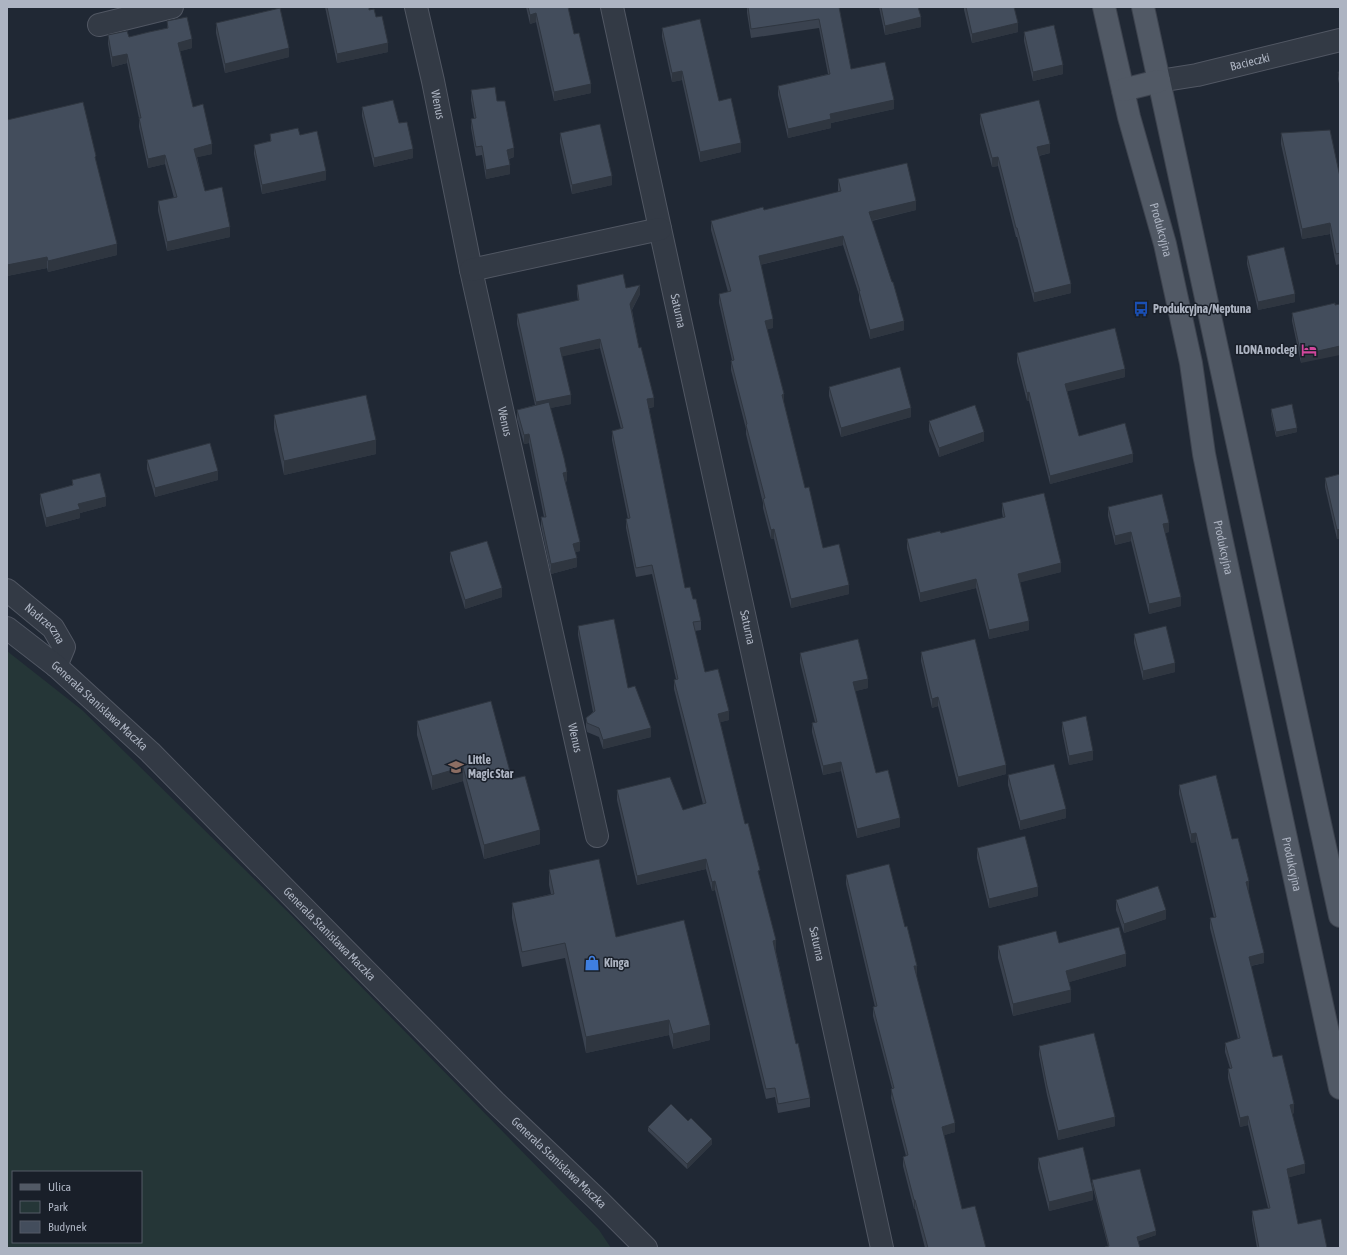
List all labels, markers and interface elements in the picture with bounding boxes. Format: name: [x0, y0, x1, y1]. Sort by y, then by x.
street label: Bacieczki: [1229, 50, 1271, 74]
street label: Wenus: [428, 89, 448, 121]
street label: Produkcyjna: [1147, 201, 1175, 258]
street label: Saturna: [668, 292, 689, 329]
bus stop icon: Produkcyjna/Neptuna: [1132, 300, 1150, 318]
place label: Produkcyjna/Neptuna: [1153, 302, 1251, 316]
hotel icon: ILONA noclegi: [1300, 341, 1318, 359]
place label: ILONA noclegi: [1236, 343, 1297, 357]
street label: Wenus: [495, 406, 515, 438]
street label: Produkcyjna: [1211, 519, 1236, 576]
street label: Nadrzeczna: [22, 601, 68, 646]
street label: Saturna: [737, 609, 758, 646]
street label: Generała Stanisława Maczka: [49, 658, 151, 753]
street label: Wenus: [565, 722, 585, 754]
place label: Little Magic Star: [468, 753, 514, 781]
school or university icon: Little Magic Star: [447, 758, 465, 776]
street label: Produkcyjna: [1279, 836, 1304, 893]
street label: Generała Stanisława Maczka: [280, 884, 379, 984]
street label: Saturna: [806, 925, 828, 962]
shop icon: Kinga: [583, 954, 601, 972]
place label: Kinga: [604, 956, 629, 970]
street label: Generała Stanisława Maczka: [508, 1114, 609, 1211]
legend: [12, 1171, 142, 1243]
text: Ulica: [48, 1180, 71, 1194]
text: Park: [48, 1200, 69, 1214]
text: Budynek: [48, 1220, 87, 1234]

